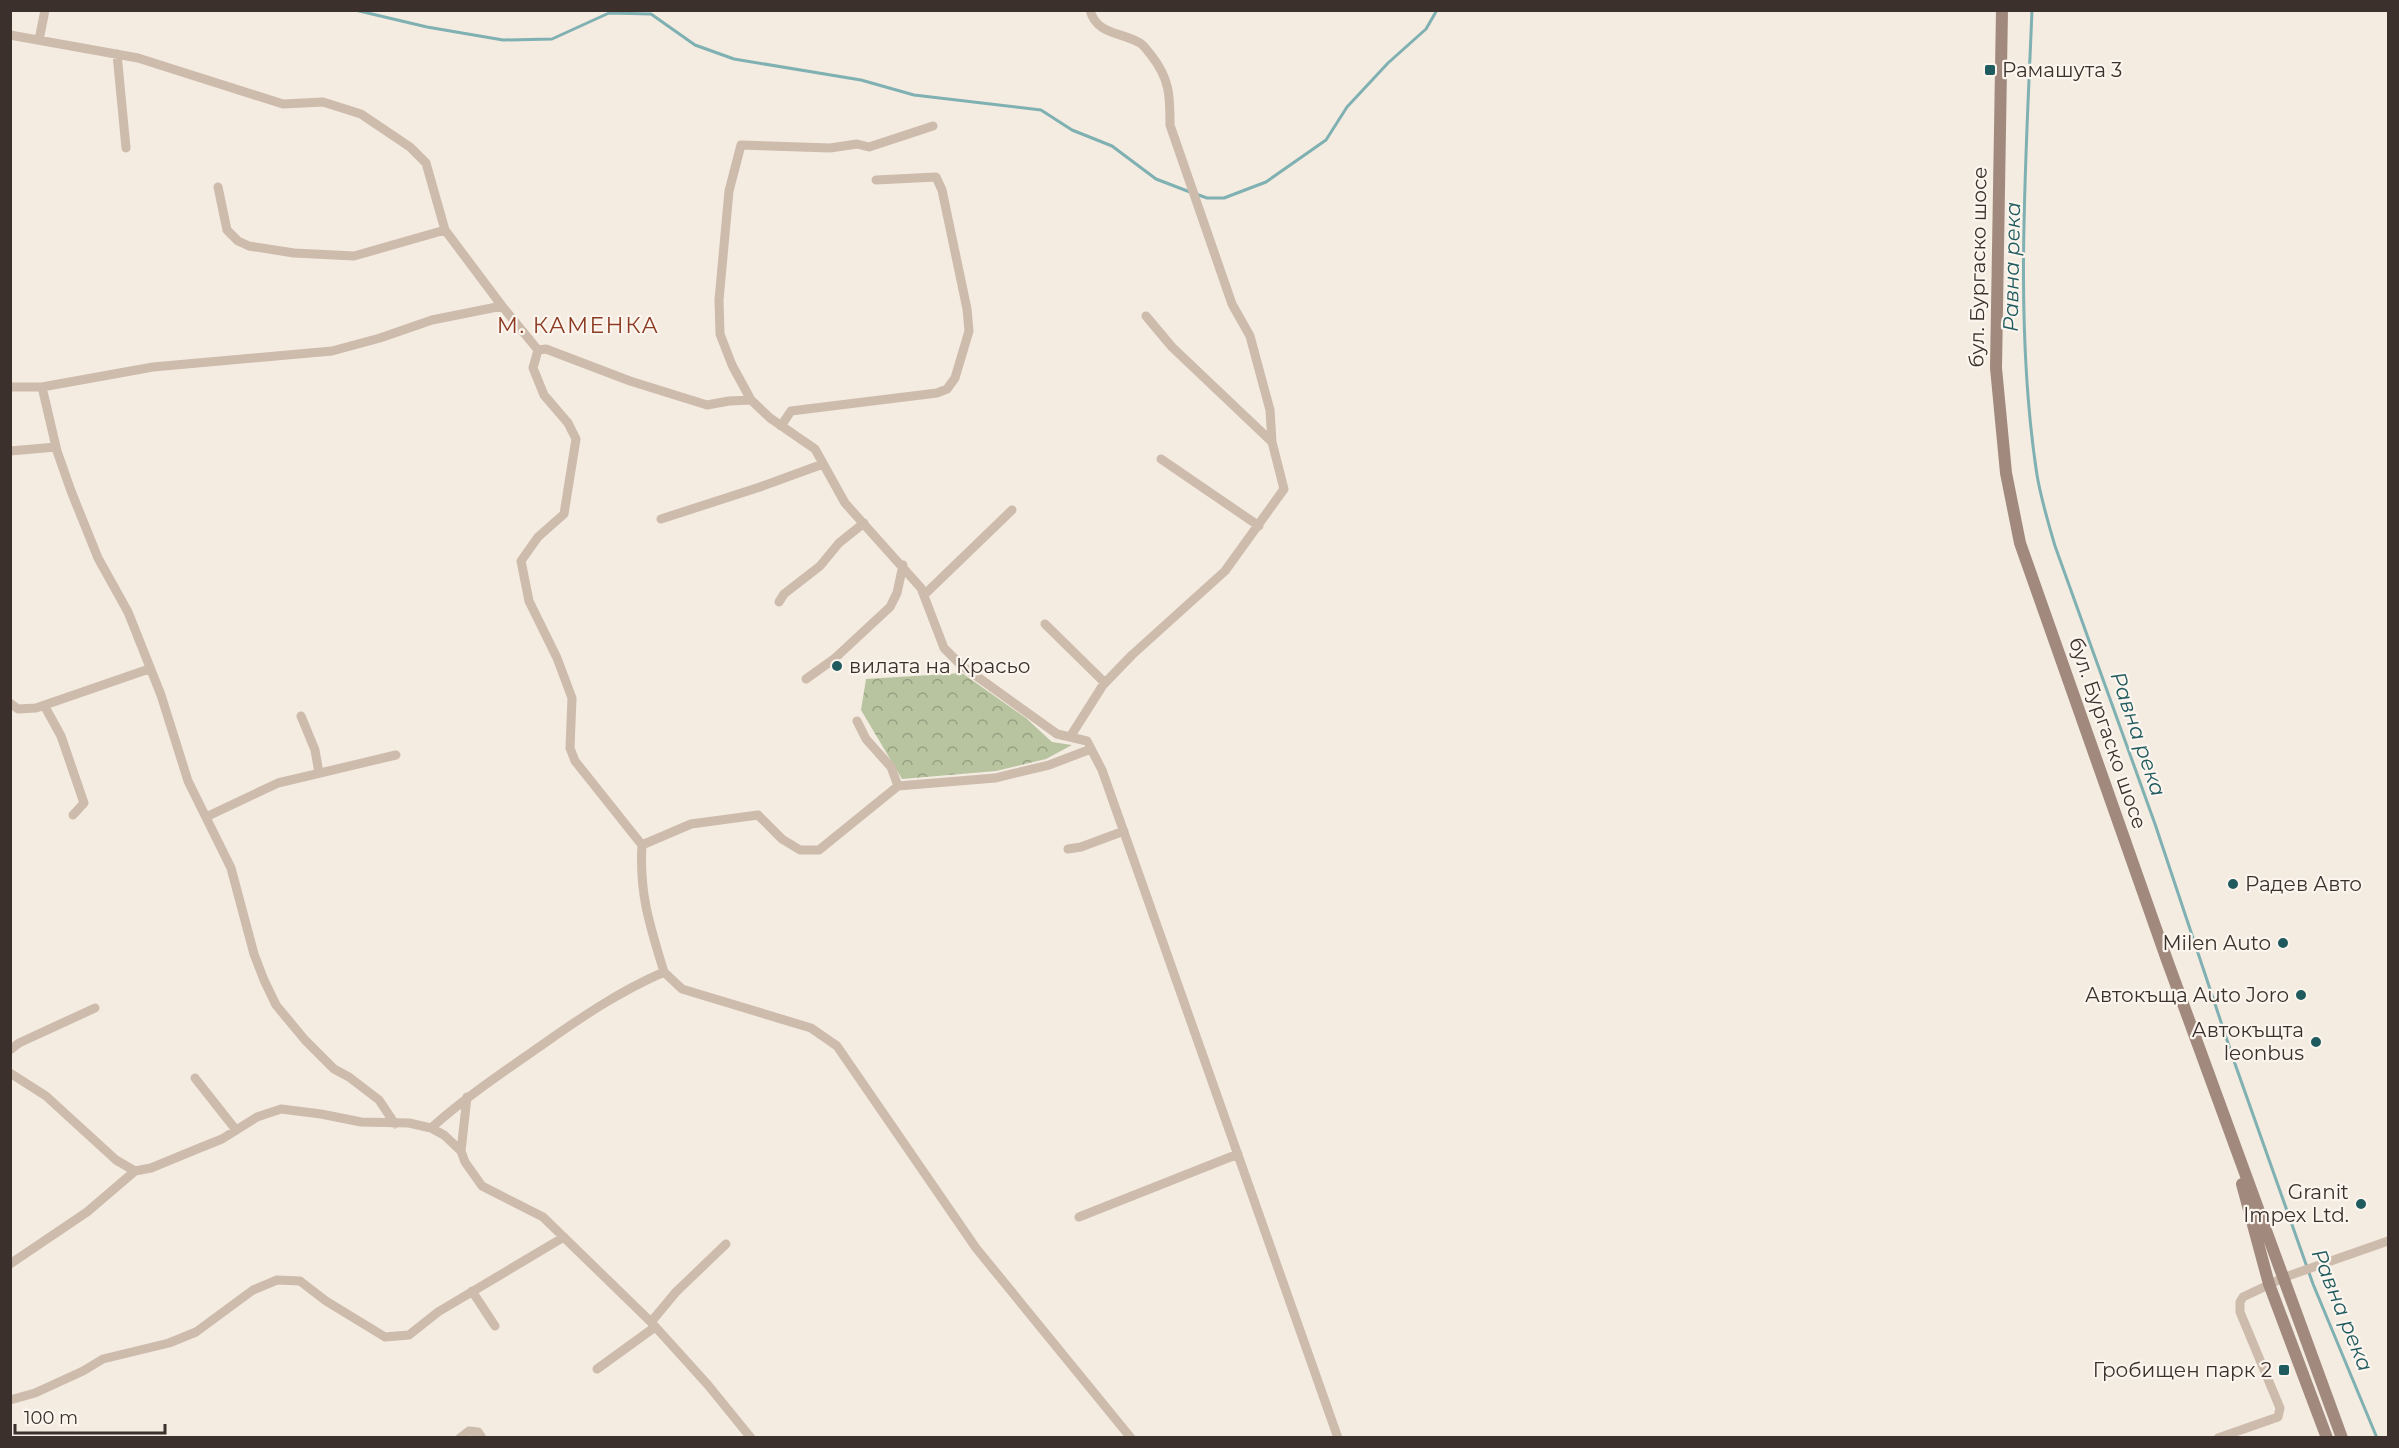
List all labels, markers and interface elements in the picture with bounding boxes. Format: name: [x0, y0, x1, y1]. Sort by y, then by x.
place label: Рамашута 3: [2002, 58, 2122, 82]
marker: Рамашута 3: [1983, 63, 1997, 77]
street label: бул. Бургаско шосе: [1964, 166, 1992, 368]
water label: Равна река: [1998, 202, 2025, 332]
district label: М. КАМЕНКА: [497, 312, 659, 339]
street label: бул. Бургаско шосе: [2064, 634, 2152, 832]
place label: вилата на Красьо: [849, 654, 1030, 678]
marker: вилата на Красьо: [830, 659, 844, 673]
water label: Равна река: [2105, 668, 2171, 799]
place label: Радев Авто: [2245, 872, 2362, 896]
marker: Радев Авто: [2226, 877, 2240, 891]
place label: Milen Auto: [2162, 931, 2271, 955]
marker: Milen Auto: [2276, 936, 2290, 950]
place label: Автокъща Auto Joro: [2085, 983, 2289, 1007]
marker: Автокъща Auto Joro: [2294, 988, 2308, 1002]
place label: Автокъщта leonbus: [2192, 1018, 2304, 1065]
marker: Автокъщта leonbus: [2309, 1035, 2323, 1049]
place label: Granit Impex Ltd.: [2243, 1180, 2349, 1227]
marker: Granit Impex Ltd.: [2354, 1197, 2368, 1211]
water label: Равна река: [2307, 1245, 2378, 1375]
place label: Гробищен парк 2: [2093, 1358, 2272, 1382]
marker: Гробищен парк 2: [2277, 1363, 2291, 1377]
scale bar: [15, 1397, 165, 1435]
text: 100 m: [24, 1407, 78, 1429]

